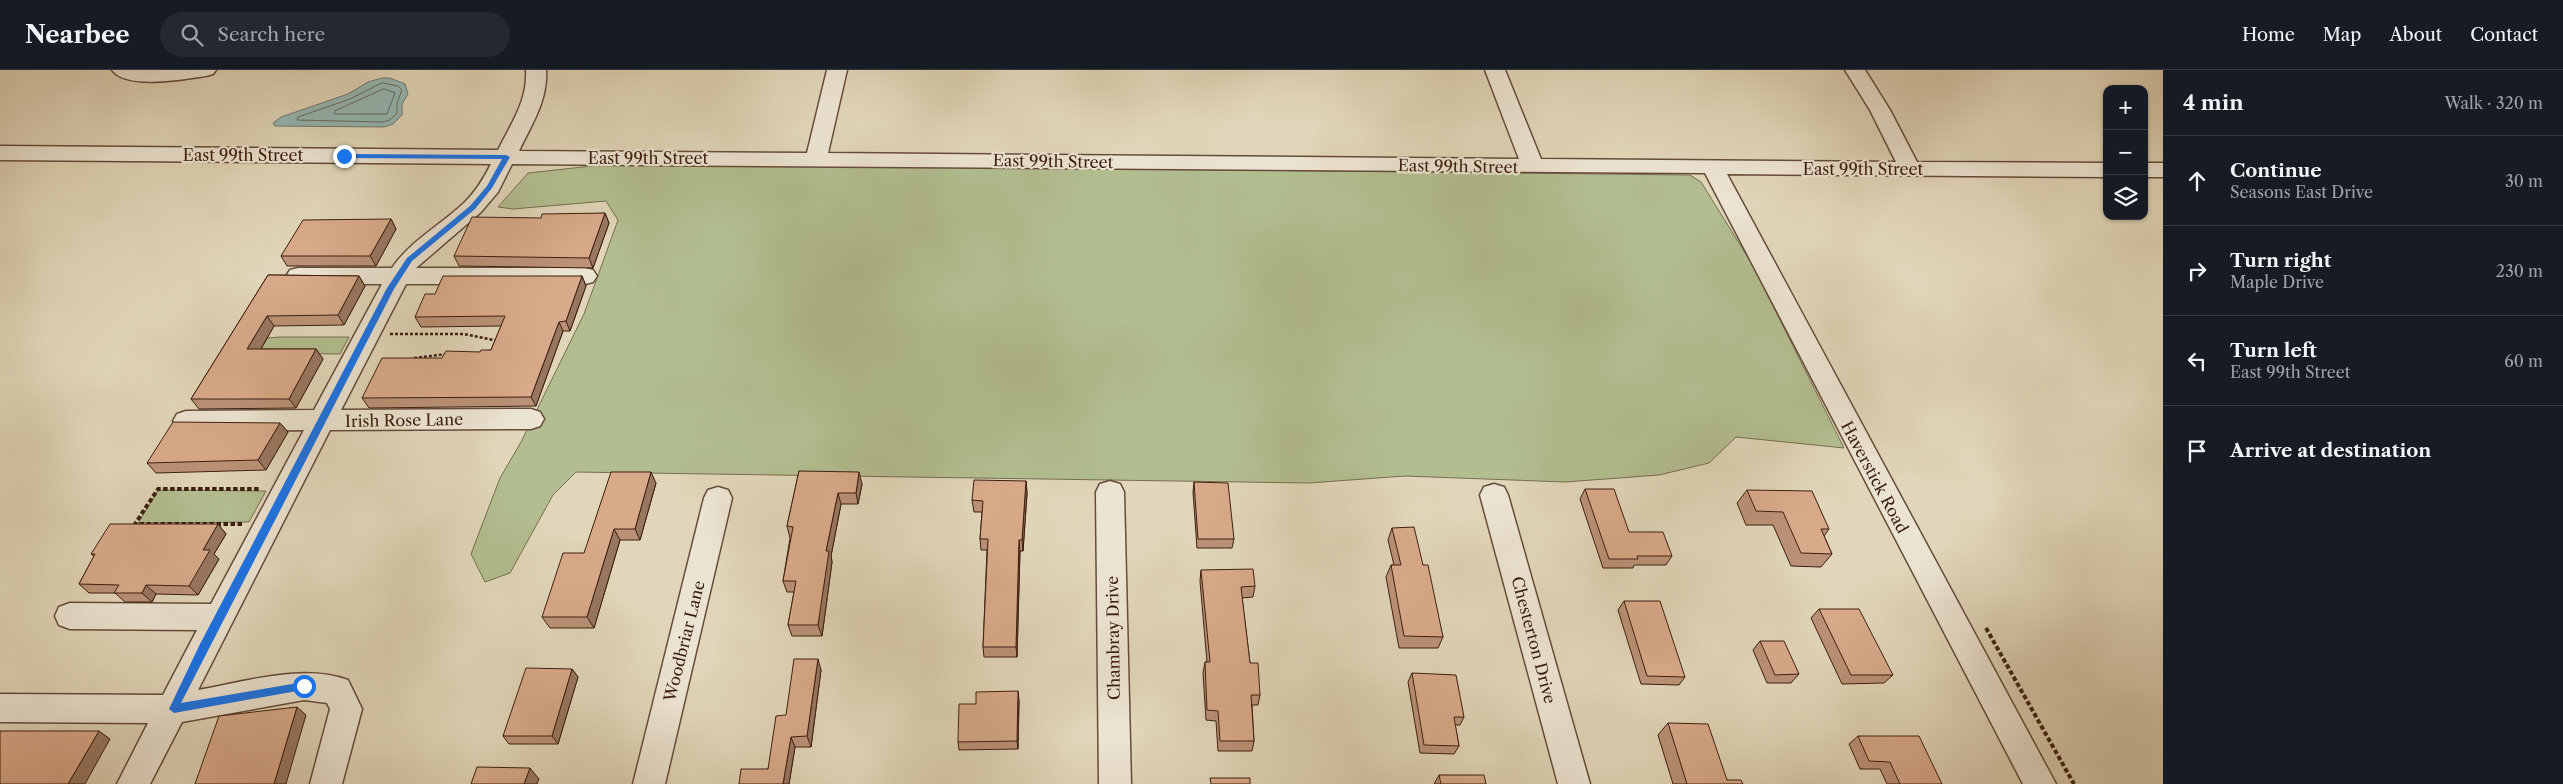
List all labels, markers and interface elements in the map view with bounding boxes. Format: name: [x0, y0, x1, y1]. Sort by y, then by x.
search box: [160, 12, 510, 57]
text: Nearbee: [25, 20, 130, 49]
icon: search: [178, 21, 206, 49]
text: Search here: [218, 23, 325, 46]
text: Home: [2242, 24, 2295, 46]
text: Map: [2323, 24, 2361, 46]
text: About: [2389, 24, 2442, 46]
text: Contact: [2470, 24, 2538, 46]
map controls: [2103, 85, 2148, 220]
button: +: [2103, 85, 2148, 130]
text: 4 min: [2183, 90, 2244, 115]
text: Walk · 320 m: [2444, 93, 2543, 113]
button: −: [2103, 130, 2148, 175]
street label: East 99th Street: [183, 145, 303, 165]
route end: [333, 145, 356, 168]
street label: East 99th Street: [588, 148, 708, 168]
street label: East 99th Street: [993, 150, 1114, 172]
street label: East 99th Street: [1398, 155, 1519, 177]
street label: East 99th Street: [1803, 159, 1923, 179]
text: Continue: [2230, 159, 2322, 182]
icon: ahead: [2183, 167, 2211, 195]
text: 30 m: [2505, 171, 2543, 191]
button: layers: [2103, 175, 2148, 220]
text: Seasons East Drive: [2230, 182, 2373, 202]
text: Turn right: [2230, 249, 2331, 272]
icon: right: [2183, 257, 2211, 285]
text: 230 m: [2496, 261, 2543, 281]
text: Maple Drive: [2230, 272, 2324, 292]
text: Turn left: [2230, 339, 2317, 362]
icon: left: [2183, 347, 2211, 375]
text: 60 m: [2504, 351, 2543, 371]
text: East 99th Street: [2230, 362, 2350, 382]
street label: Irish Rose Lane: [345, 409, 463, 431]
street label: Haverstick Road: [1837, 418, 1913, 537]
icon: arrive: [2183, 437, 2211, 465]
text: Arrive at destination: [2230, 439, 2431, 462]
street label: Chesterton Drive: [1507, 574, 1561, 706]
street label: Chambray Drive: [1102, 576, 1124, 700]
street label: Woodbriar Lane: [659, 578, 709, 704]
route start: [293, 675, 316, 698]

